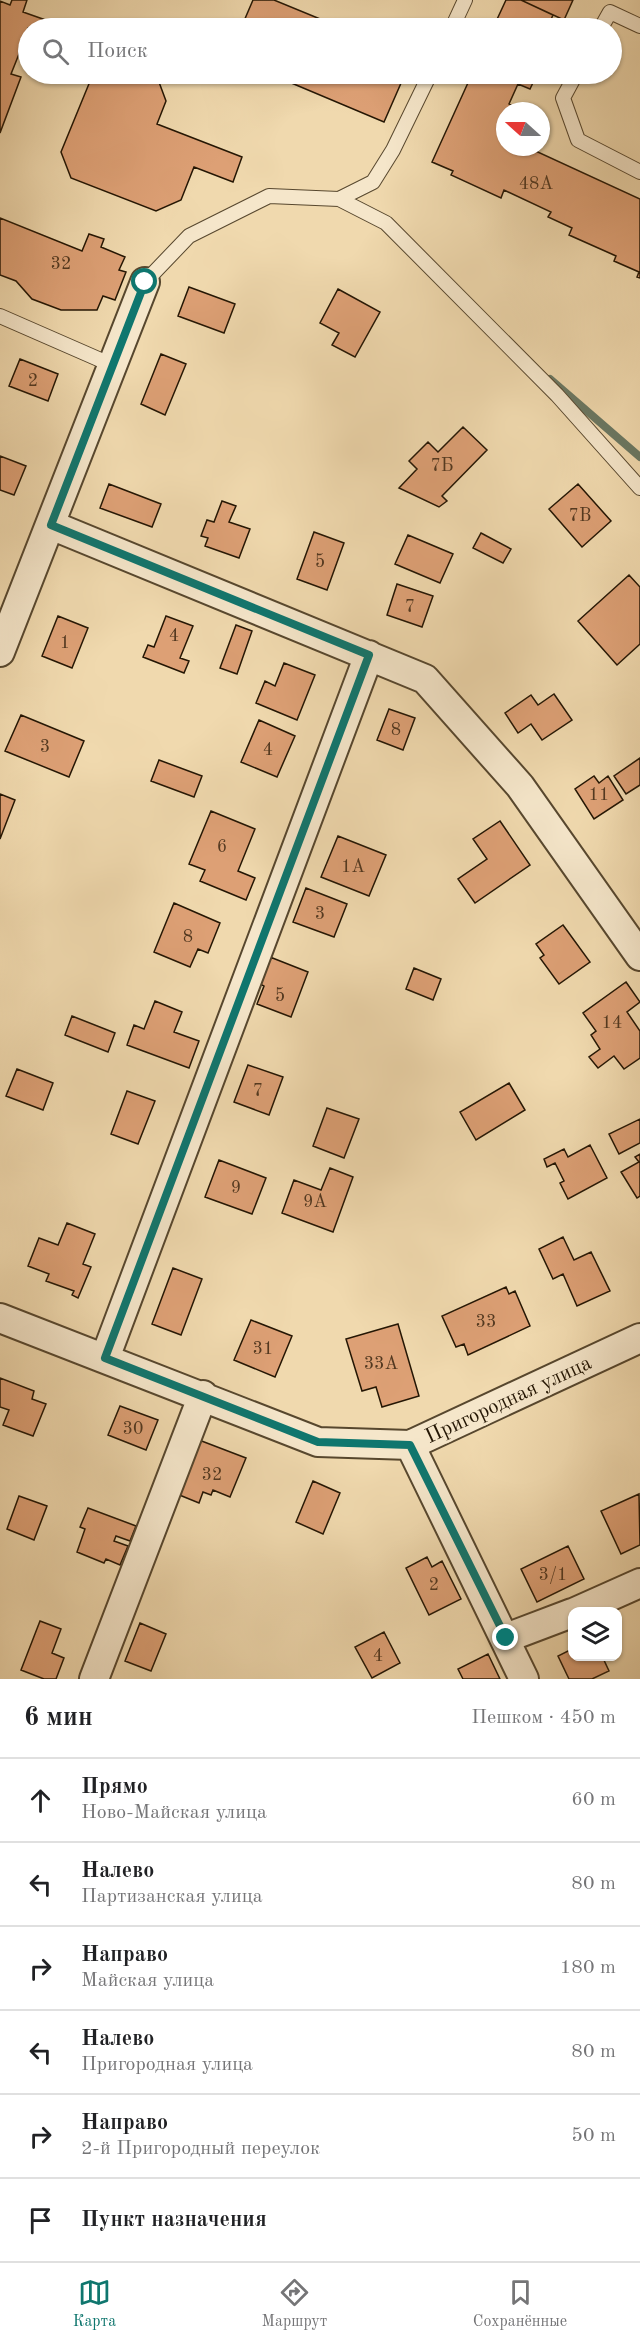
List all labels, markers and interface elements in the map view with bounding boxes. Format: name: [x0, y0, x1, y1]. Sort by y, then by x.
search box: [18, 18, 622, 84]
icon: search: [39, 35, 72, 68]
text: Поиск: [87, 40, 148, 62]
north arrow: [496, 102, 550, 156]
house number: 48А: [519, 175, 554, 193]
house number: 32: [51, 255, 71, 273]
route start: [131, 268, 157, 294]
house number: 2: [28, 372, 38, 390]
house number: 7Б: [430, 457, 454, 475]
house number: 7В: [569, 507, 591, 525]
house number: 5: [315, 553, 325, 571]
house number: 7: [405, 598, 415, 616]
house number: 4: [169, 627, 179, 645]
house number: 1: [60, 634, 70, 652]
house number: 8: [391, 721, 401, 739]
house number: 3: [40, 738, 50, 756]
house number: 4: [263, 741, 273, 759]
house number: 11: [589, 786, 609, 804]
house number: 6: [217, 838, 227, 856]
house number: 1А: [341, 858, 365, 876]
house number: 3: [315, 905, 325, 923]
house number: 8: [183, 928, 193, 946]
house number: 5: [275, 987, 285, 1005]
house number: 14: [602, 1014, 622, 1032]
house number: 7: [253, 1082, 263, 1100]
house number: 9: [231, 1179, 241, 1197]
house number: 9А: [303, 1193, 327, 1211]
house number: 33: [476, 1313, 496, 1331]
house number: 31: [253, 1340, 273, 1358]
street label: Пригородная улица: [422, 1353, 595, 1448]
house number: 33А: [364, 1355, 399, 1373]
house number: 30: [123, 1420, 143, 1438]
house number: 32: [202, 1466, 222, 1484]
house number: 3/1: [539, 1566, 567, 1584]
house number: 2: [429, 1576, 439, 1594]
map controls: [568, 1607, 622, 1661]
button: layers: [568, 1607, 622, 1661]
route end: [492, 1624, 518, 1650]
house number: 4: [373, 1647, 383, 1665]
text: 6 мин: [24, 1705, 93, 1731]
text: Пешком · 450 m: [471, 1708, 616, 1728]
text: Прямо: [81, 1776, 148, 1798]
icon: ahead: [24, 1784, 57, 1817]
text: 60 m: [571, 1790, 616, 1810]
text: Ново-Майская улица: [81, 1803, 267, 1823]
text: Налево: [81, 1860, 154, 1882]
icon: left: [24, 1868, 57, 1901]
text: 80 m: [571, 1874, 616, 1894]
text: Партизанская улица: [81, 1887, 263, 1907]
text: Направо: [81, 1944, 168, 1966]
icon: right: [24, 1952, 57, 1985]
text: 180 m: [560, 1958, 616, 1978]
text: Майская улица: [81, 1971, 214, 1991]
text: Налево: [81, 2028, 154, 2050]
icon: left: [24, 2036, 57, 2069]
text: 80 m: [571, 2042, 616, 2062]
text: Пригородная улица: [81, 2055, 253, 2075]
text: Направо: [81, 2112, 168, 2134]
icon: right: [24, 2120, 57, 2153]
text: 50 m: [571, 2126, 616, 2146]
text: 2-й Пригородный переулок: [81, 2139, 320, 2159]
icon: arrive: [24, 2204, 57, 2237]
text: Пункт назначения: [81, 2209, 267, 2231]
tab: Карта: [73, 2276, 116, 2332]
tab: Маршрут: [262, 2276, 327, 2332]
tab: Сохранённые: [473, 2276, 567, 2332]

